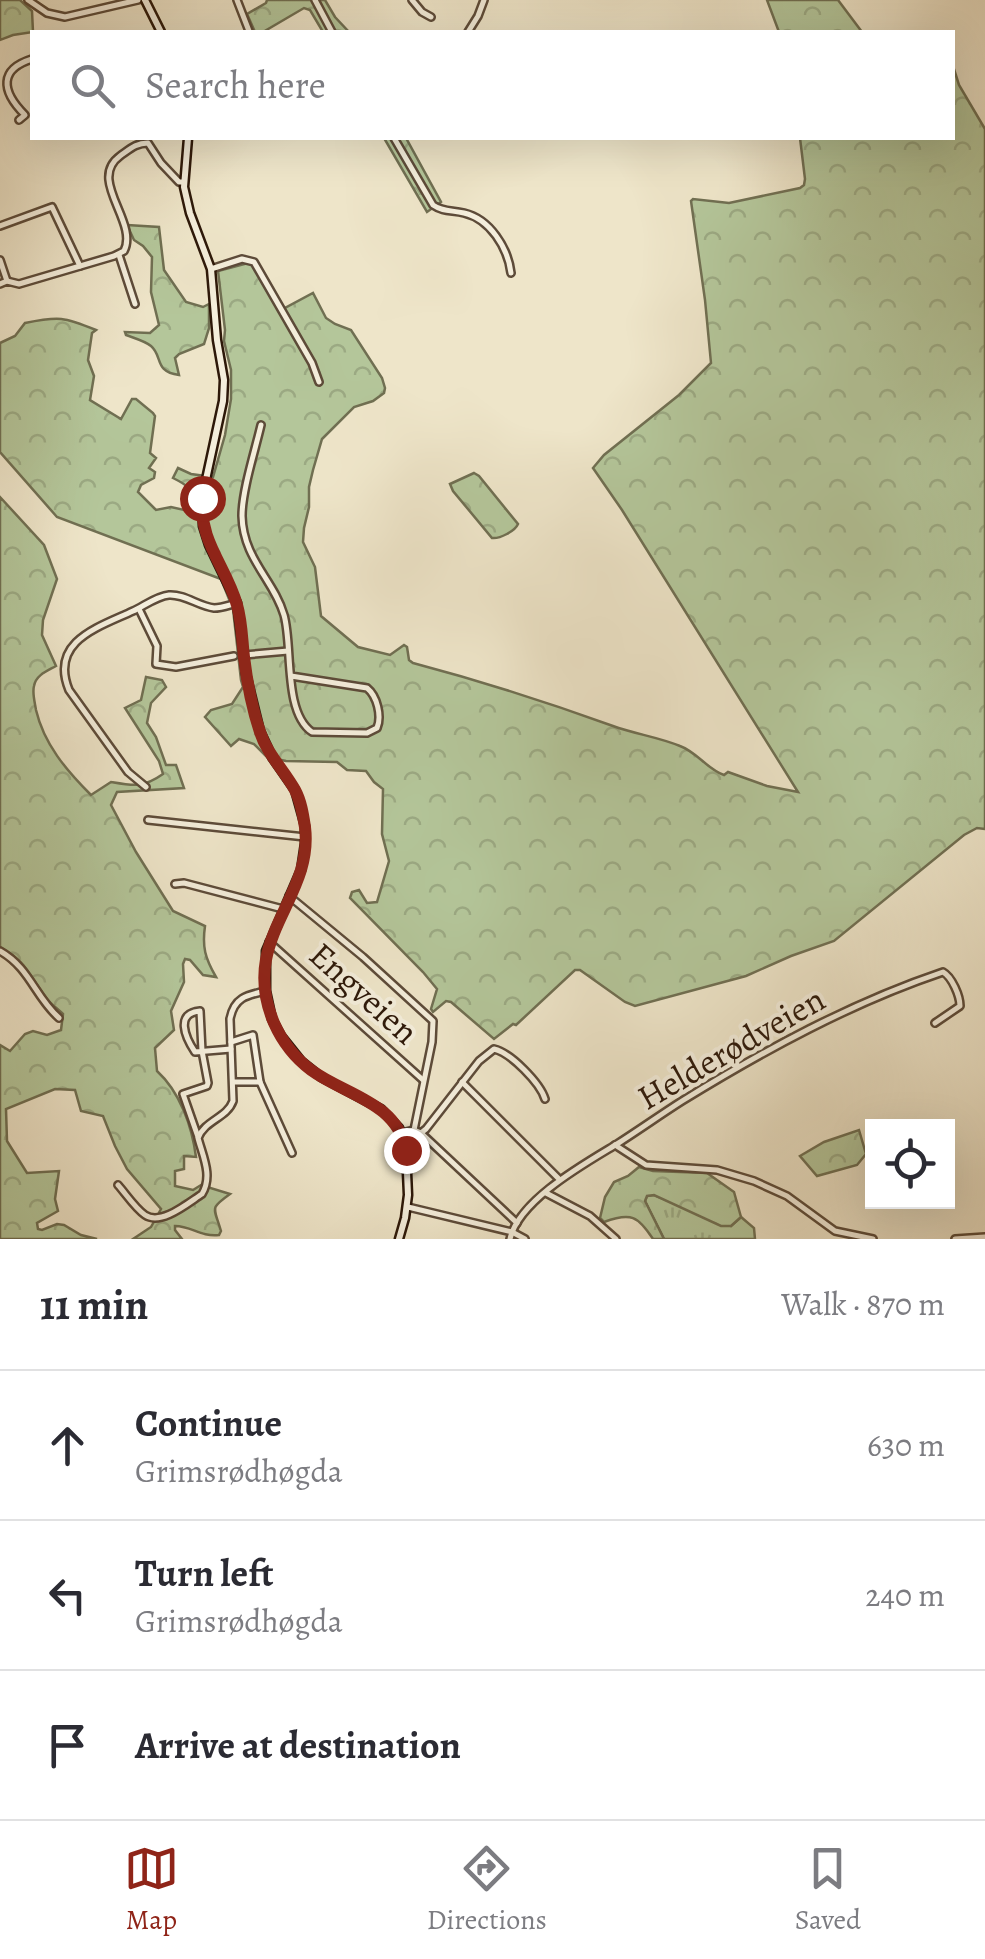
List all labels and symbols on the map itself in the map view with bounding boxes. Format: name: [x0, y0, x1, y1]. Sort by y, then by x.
route start: [180, 476, 226, 522]
street label: Engveien: [299, 931, 429, 1055]
street label: Helderødveien: [628, 975, 834, 1121]
route end: [384, 1128, 430, 1174]

